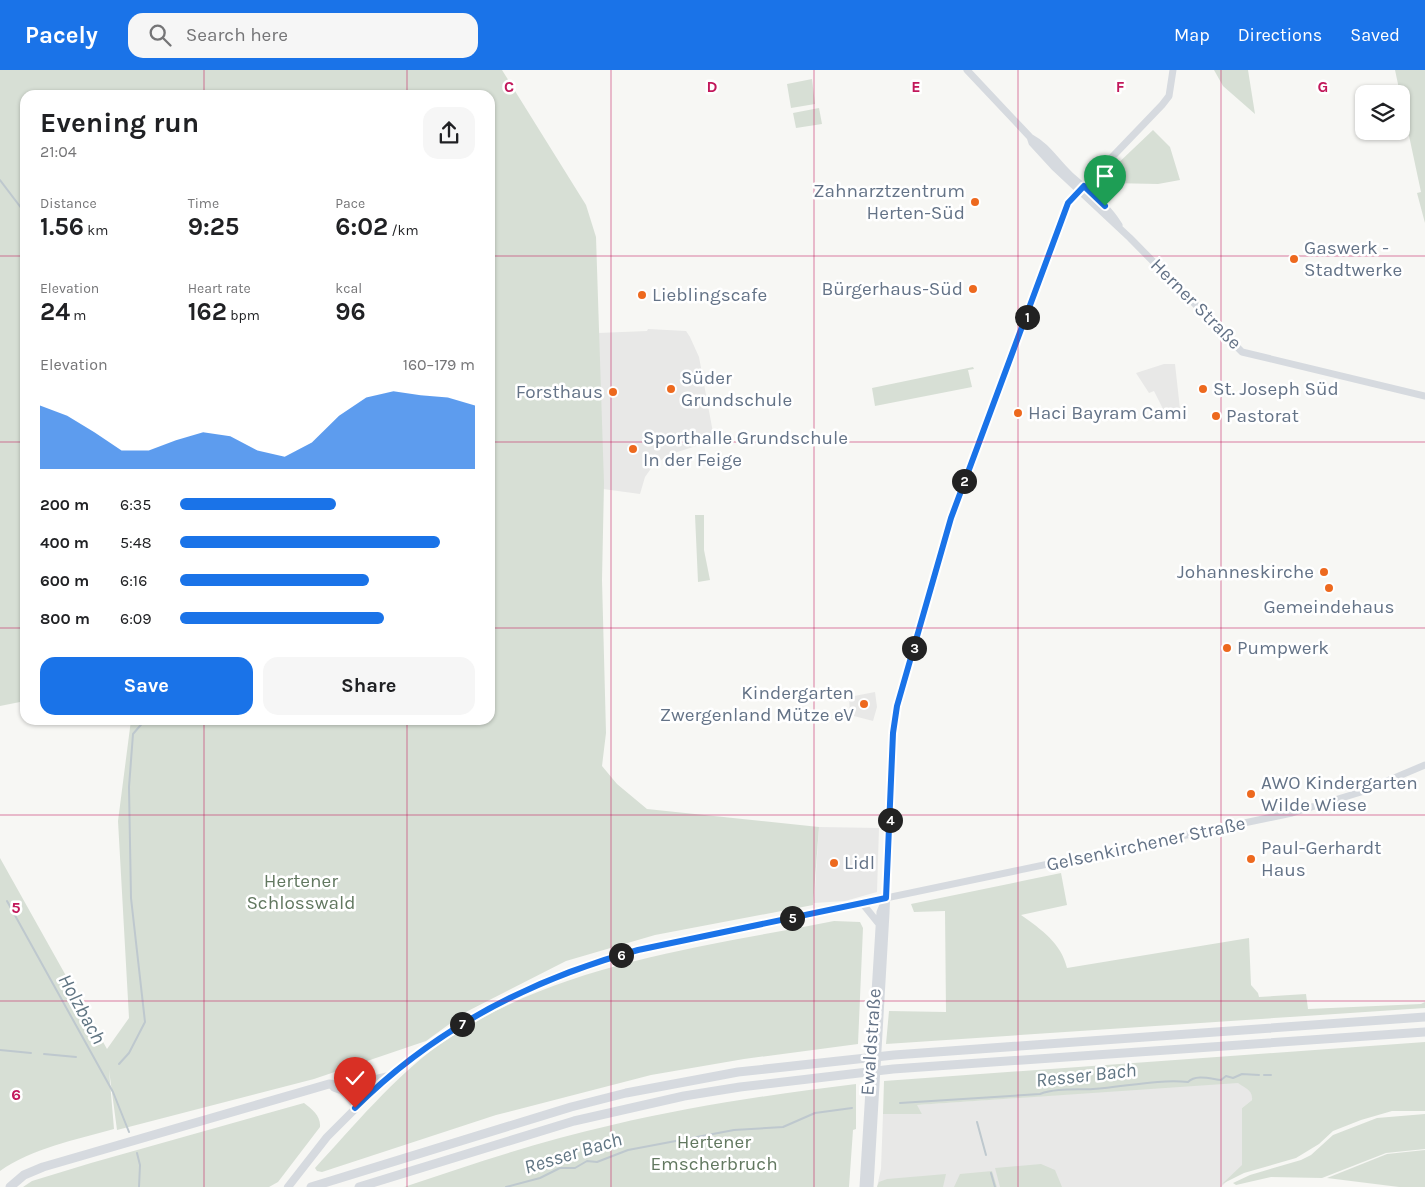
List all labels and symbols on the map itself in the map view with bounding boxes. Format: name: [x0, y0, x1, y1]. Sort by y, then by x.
text: C: [504, 77, 514, 96]
text: D: [707, 77, 718, 96]
text: E: [911, 77, 921, 96]
text: F: [1116, 77, 1125, 96]
text: G: [1318, 77, 1328, 96]
pin: [1084, 155, 1126, 206]
place label: Zahnarztzentrum Herten-Süd: [813, 180, 965, 224]
marker: Zahnarztzentrum Herten-Süd: [969, 196, 981, 208]
place label: Gaswerk - Stadtwerke: [1304, 237, 1402, 281]
marker: Gaswerk - Stadtwerke: [1288, 253, 1300, 265]
street label: Herner Straße: [1146, 254, 1246, 354]
place label: Bürgerhaus-Süd: [821, 278, 963, 300]
marker: Bürgerhaus-Süd: [967, 283, 979, 295]
place label: Lieblingscafe: [652, 284, 767, 306]
marker: Lieblingscafe: [636, 289, 648, 301]
pin: 1: [1014, 304, 1040, 330]
place label: Süder Grundschule: [681, 367, 792, 411]
place label: St. Joseph Süd: [1213, 378, 1339, 400]
place label: Forsthaus: [516, 381, 603, 403]
marker: Süder Grundschule: [665, 383, 677, 395]
marker: St. Joseph Süd: [1197, 383, 1209, 395]
marker: Forsthaus: [607, 386, 619, 398]
place label: Haci Bayram Cami: [1028, 402, 1187, 424]
place label: Pastorat: [1226, 405, 1299, 427]
marker: Haci Bayram Cami: [1012, 407, 1024, 419]
marker: Pastorat: [1210, 410, 1222, 422]
place label: Sporthalle Grundschule In der Feige: [643, 427, 848, 471]
marker: Sporthalle Grundschule In der Feige: [627, 443, 639, 455]
pin: 2: [952, 468, 976, 494]
place label: Johanneskirche: [1177, 561, 1314, 583]
marker: Johanneskirche: [1318, 566, 1330, 578]
marker: Gemeindehaus: [1323, 582, 1335, 594]
place label: Gemeindehaus: [1263, 596, 1395, 618]
pin: 3: [902, 636, 926, 660]
place label: Pumpwerk: [1237, 637, 1329, 659]
marker: Pumpwerk: [1221, 642, 1233, 654]
place label: Kindergarten Zwergenland Mütze eV: [660, 682, 854, 726]
marker: Kindergarten Zwergenland Mütze eV: [858, 698, 870, 710]
place label: AWO Kindergarten Wilde Wiese: [1261, 772, 1418, 816]
marker: AWO Kindergarten Wilde Wiese: [1245, 788, 1257, 800]
pin: 4: [878, 808, 902, 832]
street label: Gelsenkirchener Straße: [1045, 812, 1247, 876]
place label: Paul-Gerhardt Haus: [1261, 837, 1381, 881]
place label: Lidl: [844, 852, 875, 874]
marker: Paul-Gerhardt Haus: [1245, 853, 1257, 865]
marker: Lidl: [828, 857, 840, 869]
park label: Hertener Schlosswald: [246, 870, 356, 914]
text: 5: [11, 898, 21, 917]
pin: 5: [780, 906, 804, 930]
pin: 6: [608, 942, 634, 968]
water label: Holzbach: [53, 970, 111, 1048]
street label: Ewaldstraße: [856, 988, 886, 1096]
pin: 7: [450, 1012, 474, 1036]
pin: [334, 1057, 376, 1108]
water label: Resser Bach: [1035, 1058, 1137, 1092]
text: 6: [11, 1085, 21, 1104]
water label: Resser Bach: [521, 1127, 625, 1179]
park label: Hertener Emscherbruch: [650, 1131, 778, 1175]

